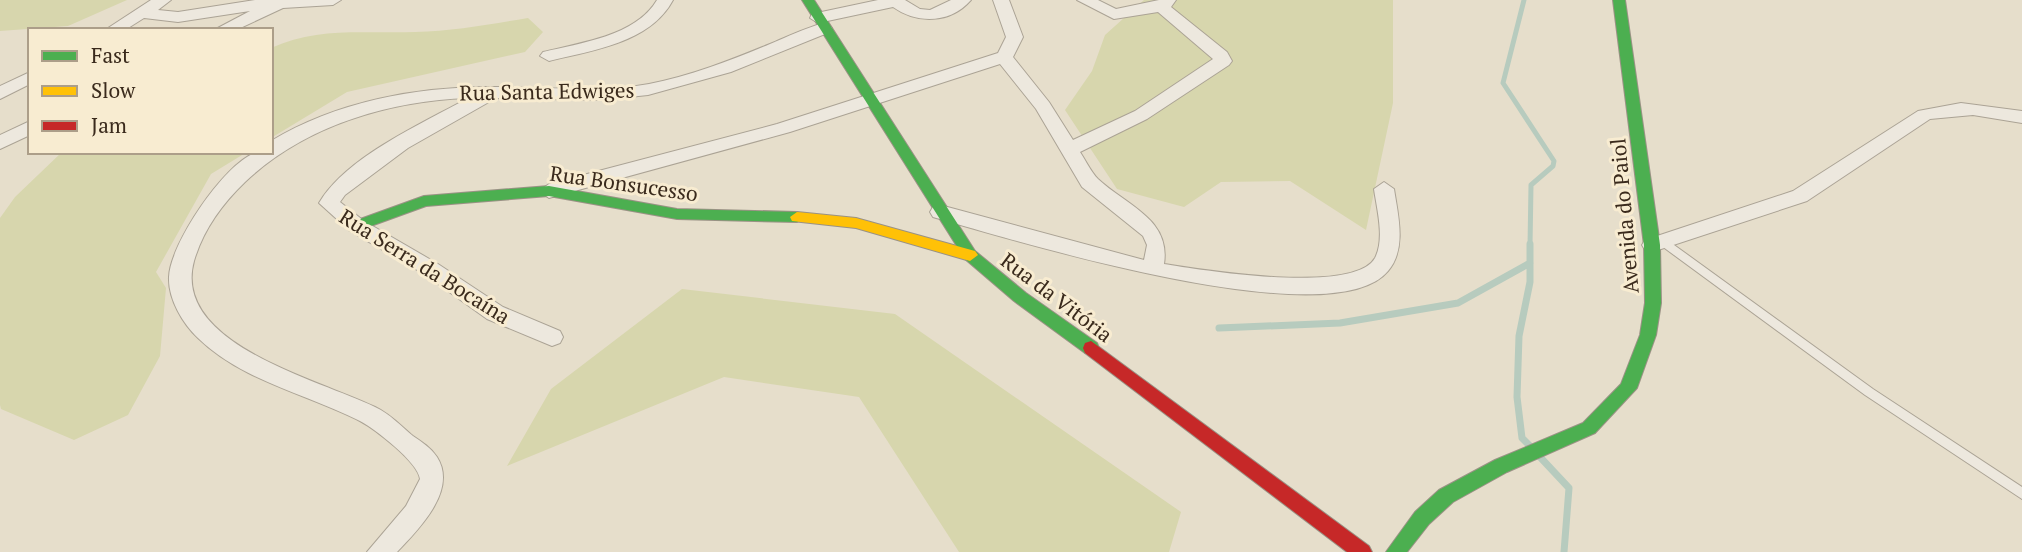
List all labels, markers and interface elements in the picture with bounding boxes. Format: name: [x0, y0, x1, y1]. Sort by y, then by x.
legend: [28, 28, 273, 154]
text: Fast: [91, 41, 130, 69]
street label: Rua Santa Edwiges: [459, 75, 635, 107]
text: Slow: [91, 76, 136, 104]
text: Jam: [91, 111, 127, 139]
street label: Avenida do Paiol: [1603, 137, 1645, 295]
street label: Rua Bonsucesso: [548, 159, 700, 207]
street label: Rua Serra da Bocaína: [334, 202, 516, 330]
street label: Rua da Vitória: [995, 246, 1119, 348]

